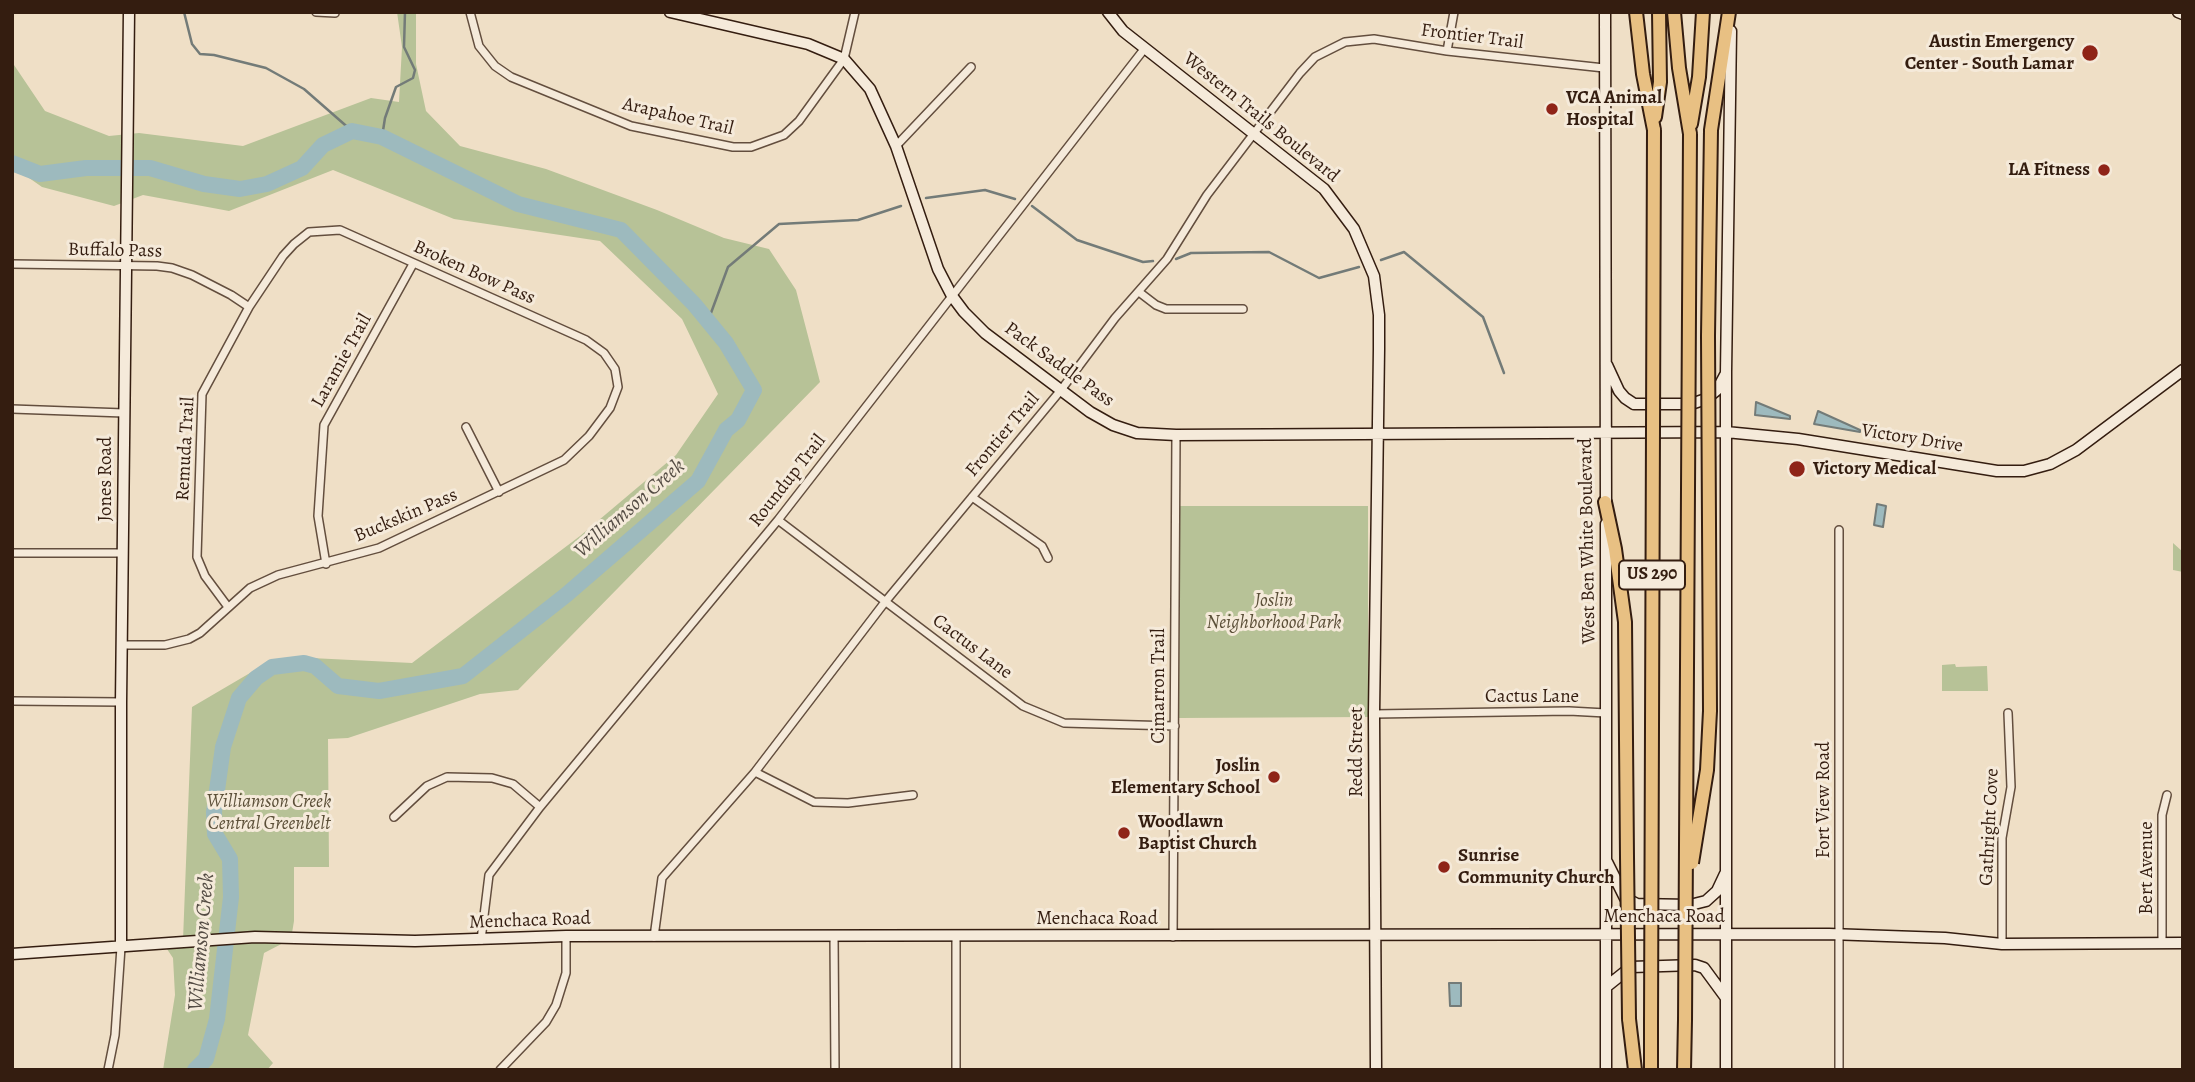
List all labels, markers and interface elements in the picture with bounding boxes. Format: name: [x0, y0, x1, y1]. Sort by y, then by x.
street label: Frontier Trail: [1419, 19, 1525, 55]
place label: Austin Emergency Center - South Lamar: [1905, 31, 2074, 75]
marker: Austin Emergency Center - South Lamar: [2080, 43, 2100, 63]
street label: Western Trails Boulevard: [1178, 48, 1344, 188]
place label: VCA Animal Hospital: [1566, 87, 1662, 131]
street label: Arapahoe Trail: [620, 93, 736, 141]
marker: VCA Animal Hospital: [1544, 101, 1560, 117]
place label: LA Fitness: [2008, 159, 2090, 181]
marker: LA Fitness: [2096, 162, 2112, 178]
street label: Broken Bow Pass: [409, 236, 539, 310]
street label: Buffalo Pass: [68, 239, 162, 263]
street label: Laramie Trail: [307, 310, 377, 412]
street label: Pack Saddle Pass: [1000, 317, 1118, 413]
street label: Frontier Trail: [961, 388, 1045, 482]
street label: Remuda Trail: [172, 396, 200, 502]
street label: Victory Drive: [1860, 420, 1964, 458]
street label: Roundup Trail: [745, 430, 831, 532]
street label: Jones Road: [95, 437, 117, 521]
street label: West Ben White Boulevard: [1575, 438, 1601, 644]
water label: Williamson Creek: [570, 454, 690, 564]
place label: Victory Medical: [1813, 458, 1936, 480]
marker: Victory Medical: [1787, 459, 1807, 479]
street label: Buckskin Pass: [351, 484, 461, 548]
road number: US 290: [1619, 560, 1685, 590]
park label: Joslin Neighborhood Park: [1207, 590, 1341, 634]
street label: Cactus Lane: [928, 610, 1016, 684]
street label: Cimarron Trail: [1148, 628, 1170, 744]
street label: Cactus Lane: [1485, 686, 1579, 708]
street label: Redd Street: [1346, 707, 1368, 797]
street label: Fort View Road: [1813, 741, 1835, 859]
place label: Joslin Elementary School: [1111, 755, 1260, 799]
street label: Gathright Cove: [1976, 768, 2004, 886]
marker: Joslin Elementary School: [1266, 769, 1282, 785]
park label: Williamson Creek Central Greenbelt: [207, 791, 331, 835]
place label: Woodlawn Baptist Church: [1138, 811, 1257, 855]
street label: Bert Avenue: [2136, 821, 2158, 915]
marker: Woodlawn Baptist Church: [1116, 825, 1132, 841]
place label: Sunrise Community Church: [1458, 845, 1615, 889]
marker: Sunrise Community Church: [1436, 859, 1452, 875]
water label: Williamson Creek: [183, 872, 221, 1012]
street label: Menchaca Road: [1603, 906, 1725, 928]
street label: Menchaca Road: [469, 907, 591, 935]
street label: Menchaca Road: [1036, 908, 1158, 930]

